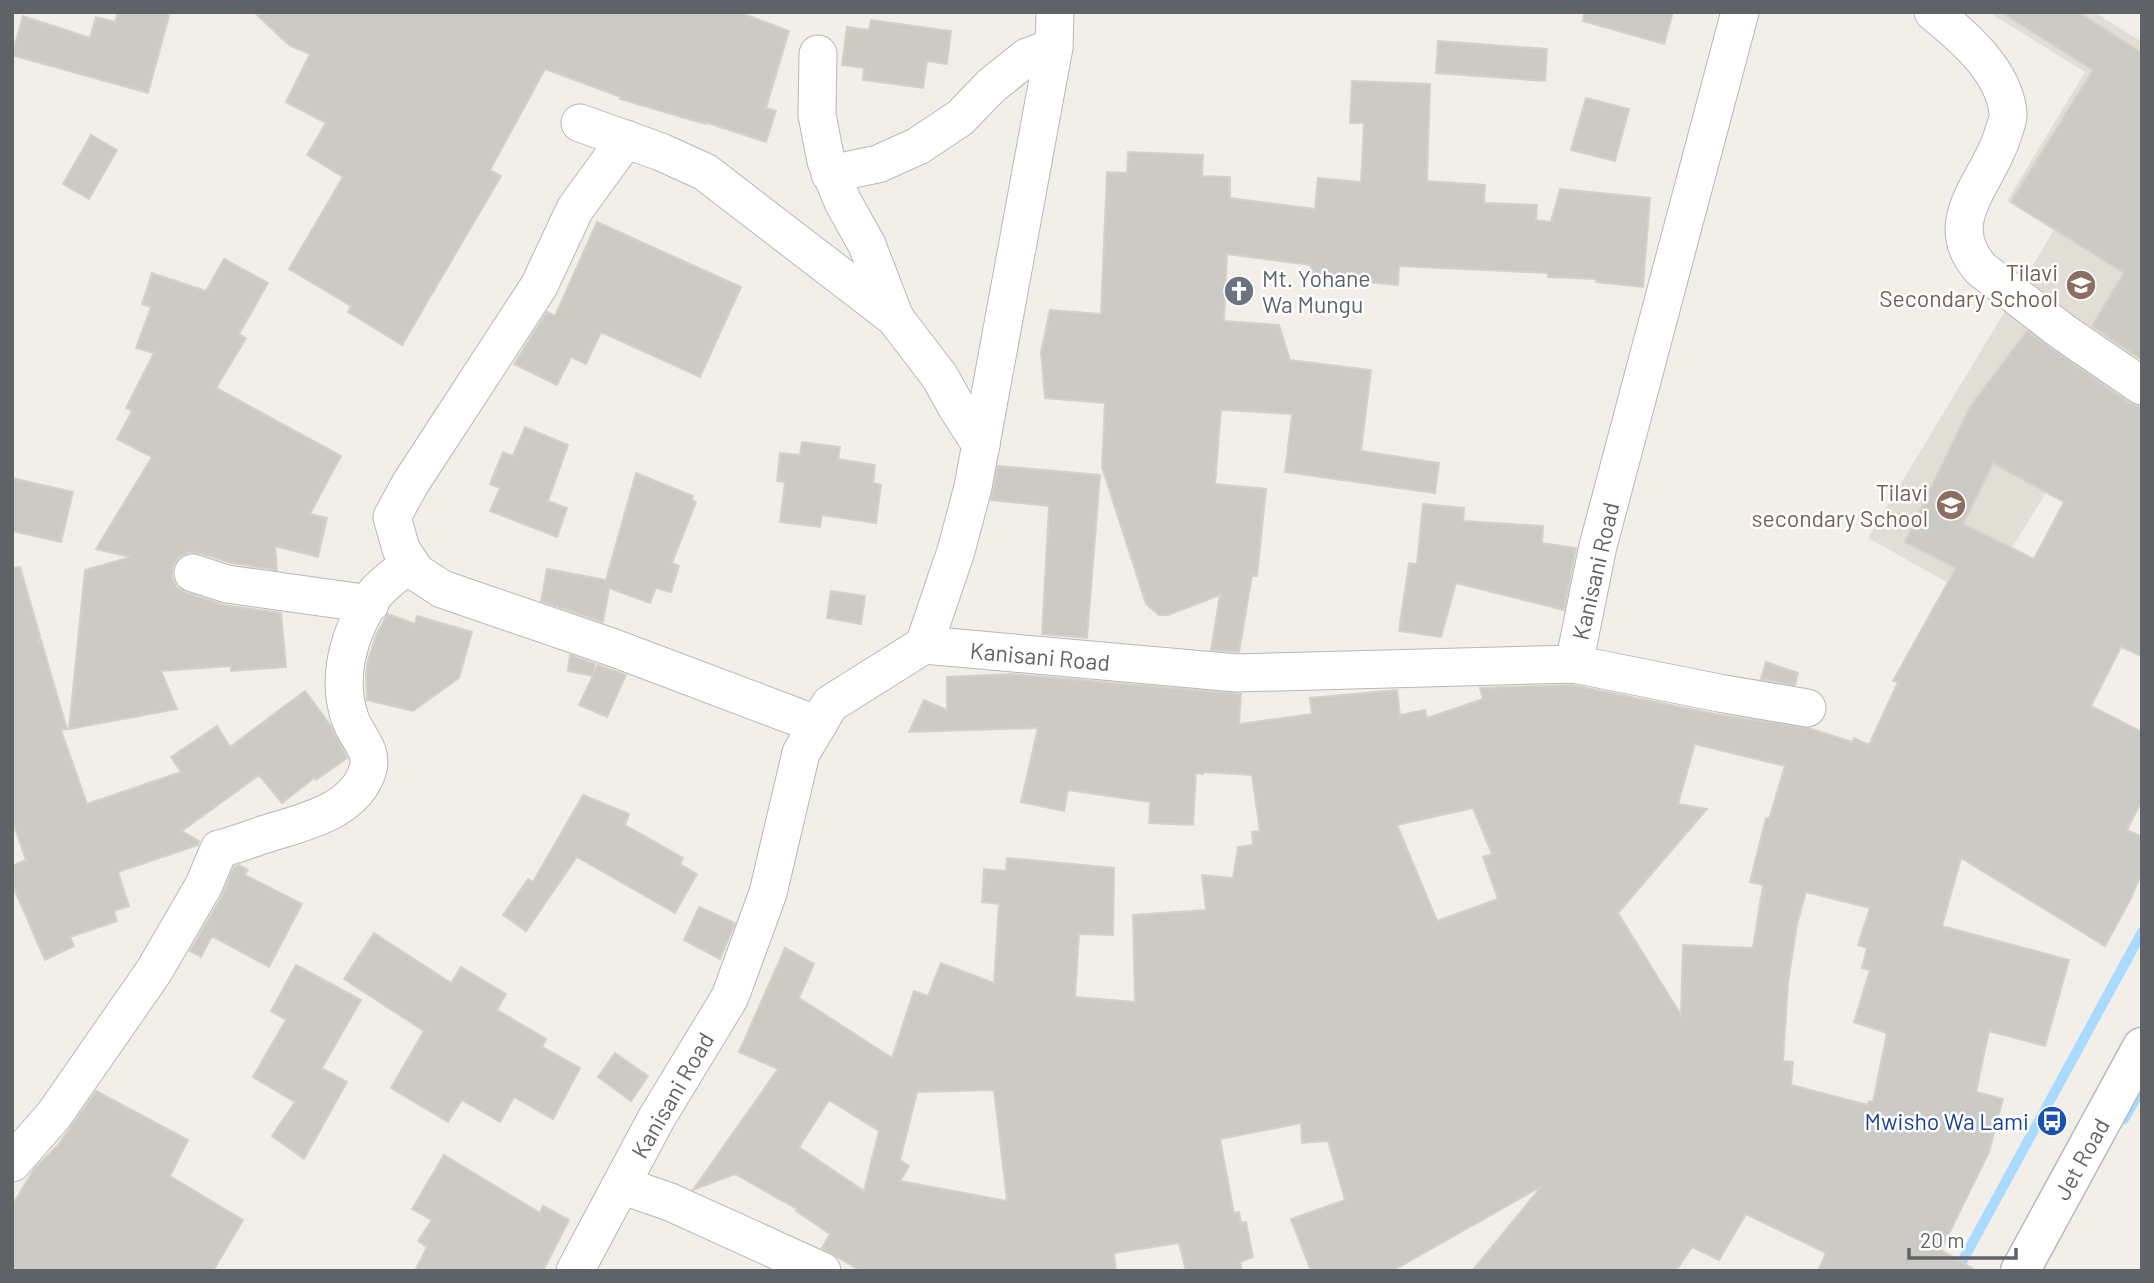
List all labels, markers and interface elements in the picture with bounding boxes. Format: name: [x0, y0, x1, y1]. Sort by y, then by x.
place label: Tilavi Secondary School: [1879, 258, 2058, 312]
place label: Mt. Yohane Wa Mungu: [1262, 264, 1371, 318]
school or university icon: Tilavi Secondary School: [2064, 268, 2098, 302]
church icon: Mt. Yohane Wa Mungu: [1222, 274, 1256, 308]
place label: Tilavi secondary School: [1751, 478, 1928, 532]
school or university icon: Tilavi secondary School: [1934, 488, 1968, 522]
street label: Kanisani Road: [1566, 499, 1624, 643]
street label: Kanisani Road: [969, 636, 1111, 676]
street label: Kanisani Road: [625, 1027, 719, 1163]
bus stop icon: Mwisho Wa Lami: [2035, 1104, 2069, 1138]
place label: Mwisho Wa Lami: [1865, 1107, 2029, 1135]
street label: Jet Road: [2047, 1113, 2115, 1205]
scale bar: [1909, 1216, 2016, 1260]
text: 20 m: [1920, 1227, 1965, 1252]

